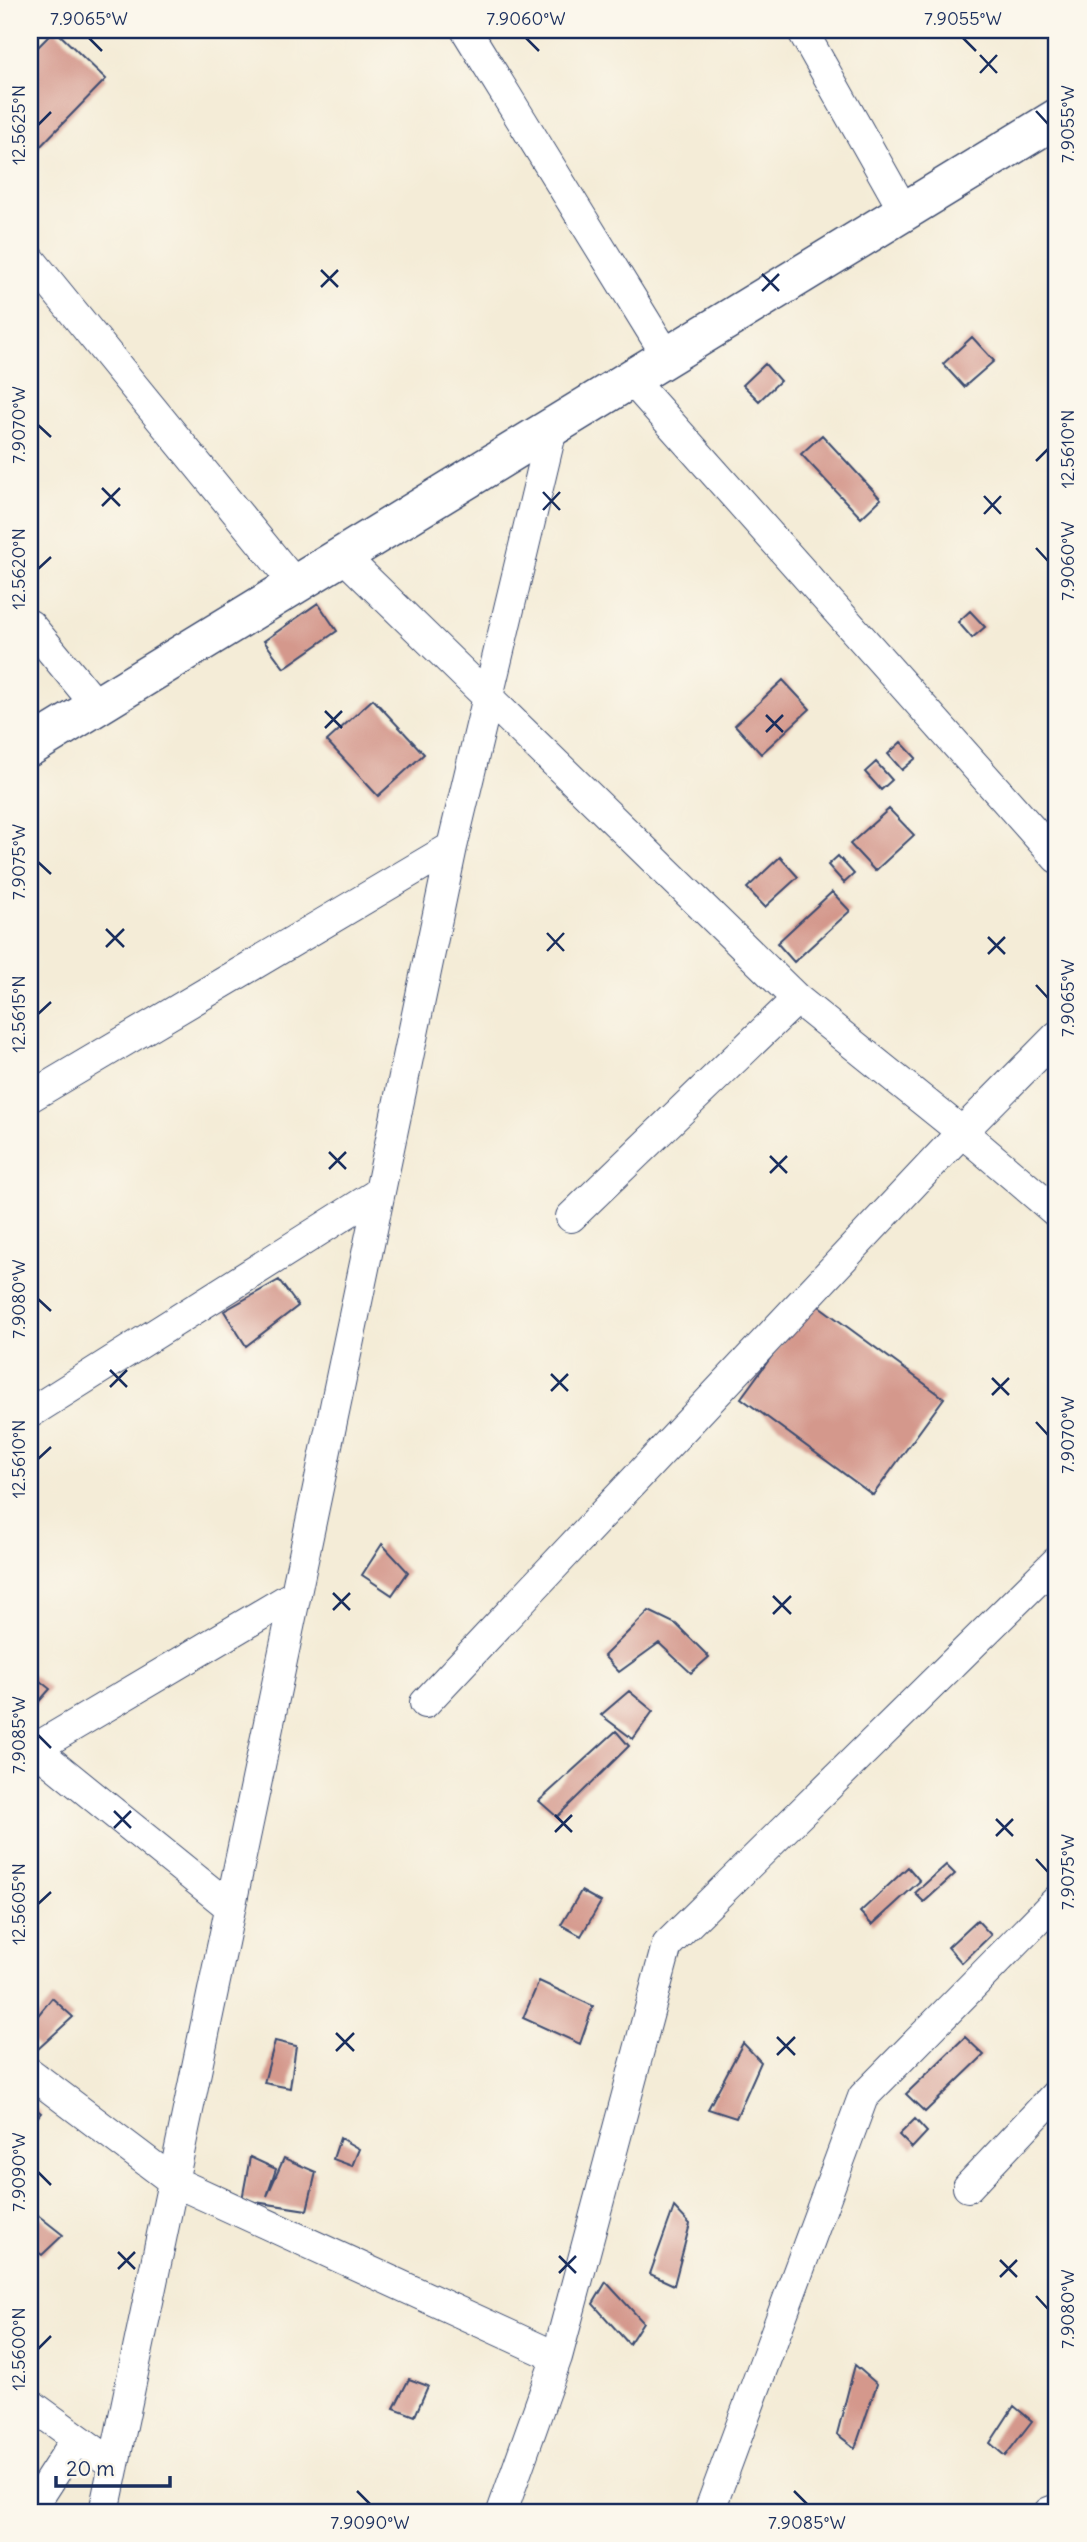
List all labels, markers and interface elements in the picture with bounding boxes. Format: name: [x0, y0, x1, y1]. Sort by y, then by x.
text: 7.9065°W: [50, 7, 128, 30]
text: 7.9060°W: [486, 7, 566, 30]
text: 7.9055°W: [924, 7, 1002, 30]
text: 12.5625°N: [7, 85, 30, 165]
text: 7.9055°W: [1056, 85, 1079, 163]
text: 7.9070°W: [7, 386, 30, 464]
text: 12.5610°N: [1056, 410, 1079, 488]
text: 7.9060°W: [1056, 521, 1079, 601]
text: 12.5620°N: [7, 528, 30, 610]
text: 7.9075°W: [7, 824, 30, 900]
text: 7.9065°W: [1056, 959, 1079, 1037]
text: 12.5615°N: [7, 975, 30, 1053]
text: 7.9080°W: [7, 1259, 30, 1339]
text: 7.9070°W: [1056, 1396, 1079, 1474]
text: 12.5610°N: [7, 1420, 30, 1498]
text: 7.9085°W: [7, 1696, 30, 1774]
text: 7.9075°W: [1056, 1834, 1079, 1910]
text: 12.5605°N: [7, 1863, 30, 1945]
text: 7.9090°W: [7, 2132, 30, 2212]
text: 7.9080°W: [1056, 2269, 1079, 2349]
text: 12.5600°N: [7, 2307, 30, 2391]
scale bar: [56, 2444, 170, 2488]
text: 20 m: [66, 2455, 115, 2482]
text: 7.9090°W: [330, 2511, 410, 2534]
text: 7.9085°W: [768, 2511, 846, 2534]

